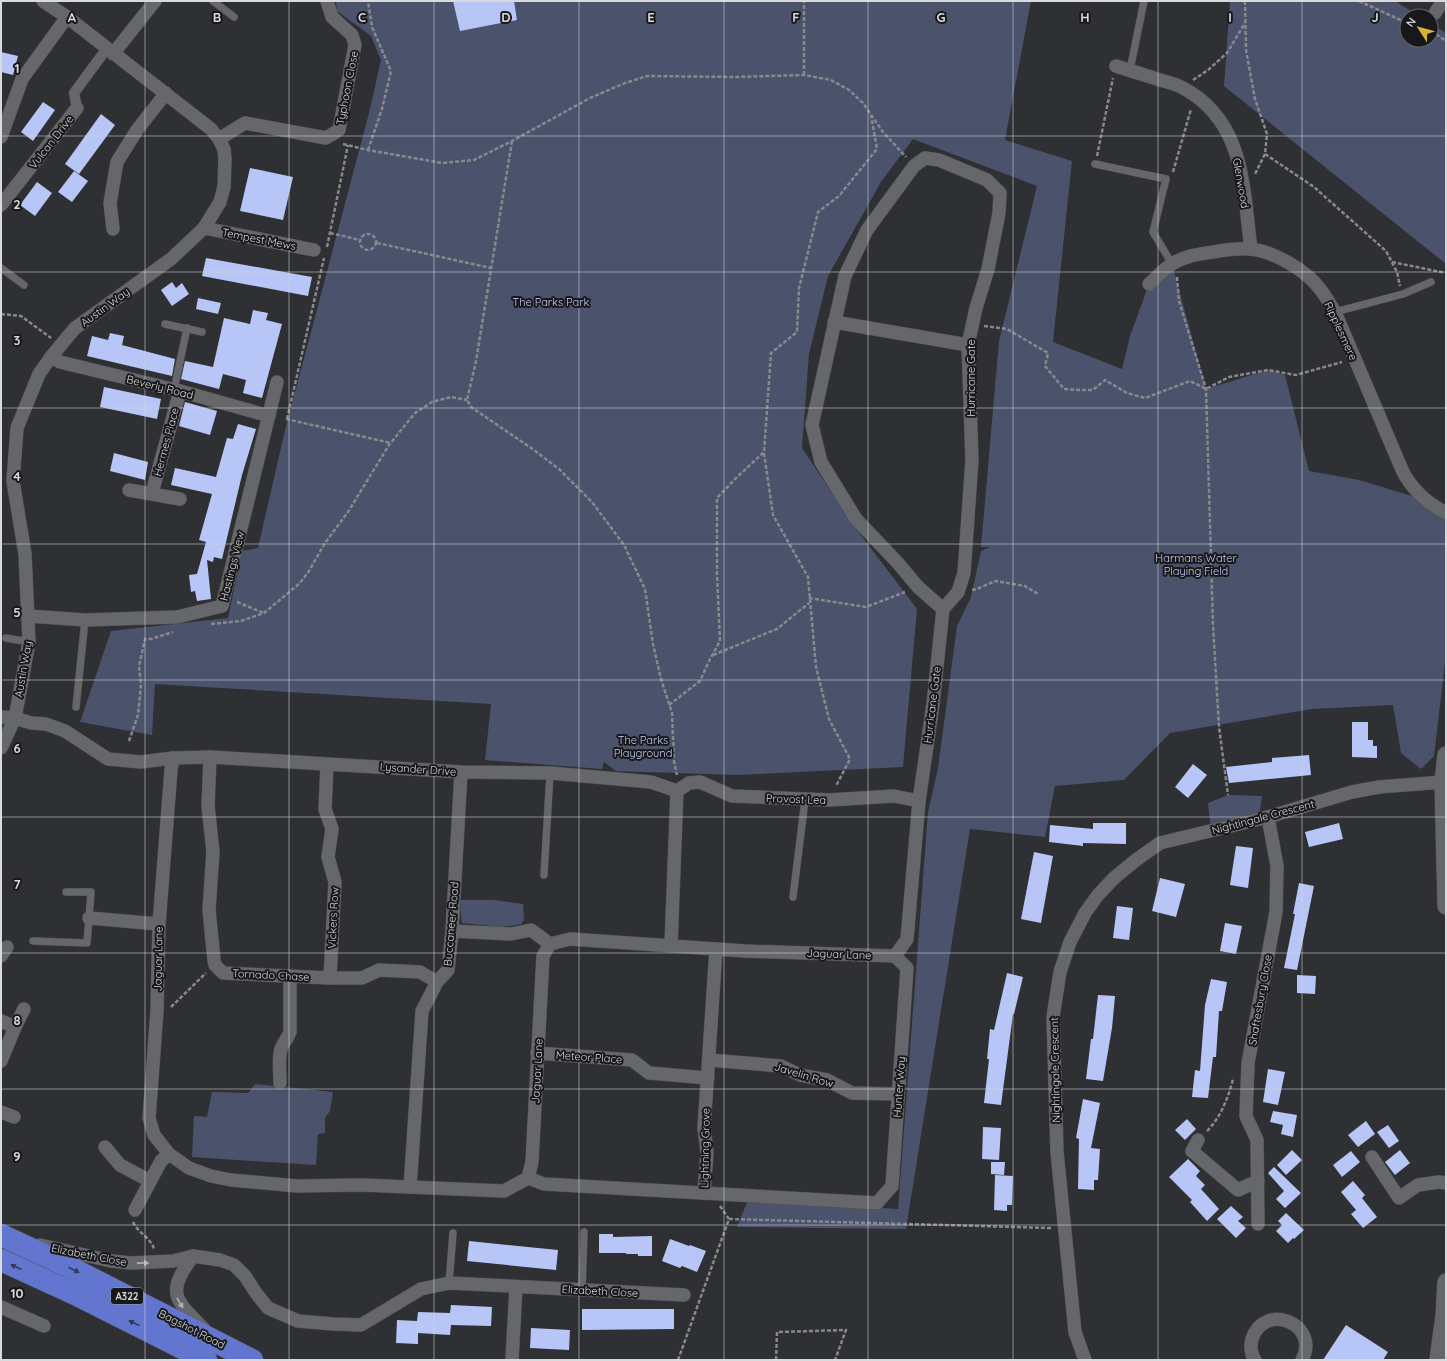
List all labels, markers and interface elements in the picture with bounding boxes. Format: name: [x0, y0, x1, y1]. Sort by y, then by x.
north arrow: [1399, 8, 1439, 48]
text: A: [68, 9, 77, 25]
text: B: [213, 9, 221, 25]
text: C: [358, 9, 366, 25]
text: D: [501, 9, 511, 25]
text: E: [647, 9, 655, 25]
text: F: [792, 9, 800, 25]
text: G: [936, 9, 946, 25]
text: H: [1080, 9, 1090, 25]
text: I: [1228, 9, 1232, 25]
text: J: [1371, 9, 1379, 25]
text: N: [1403, 15, 1419, 30]
street label: Typhoon Close: [333, 50, 361, 126]
text: 1: [14, 60, 20, 76]
street label: Vulcan Drive: [26, 112, 76, 172]
street label: Glenwood: [1230, 157, 1252, 209]
text: 2: [13, 196, 21, 212]
street label: Tempest Mews: [221, 225, 297, 253]
street label: Austin Way: [78, 284, 132, 330]
park label: The Parks Park: [513, 295, 590, 309]
street label: Ripplesmere: [1321, 299, 1361, 363]
text: 3: [14, 332, 21, 348]
street label: Hurricane Gate: [964, 339, 978, 417]
street label: Beverly Road: [125, 372, 195, 402]
street label: Hermes Place: [150, 406, 182, 478]
text: 4: [13, 468, 21, 484]
street label: Hastings View: [217, 530, 247, 602]
park label: Harmans Water Playing Field: [1155, 551, 1237, 578]
text: 5: [13, 604, 21, 620]
street label: Austin Way: [11, 640, 35, 698]
street label: Hurricane Gate: [920, 666, 944, 744]
park label: The Parks Playground: [614, 733, 672, 760]
text: 6: [13, 740, 21, 756]
street label: Lysander Drive: [379, 759, 457, 779]
street label: Provost Lea: [766, 791, 826, 807]
street label: Nightingale Crescent: [1210, 797, 1316, 837]
text: 7: [13, 876, 21, 892]
street label: Buccaneer Road: [440, 881, 462, 967]
street label: Vickers Row: [324, 887, 342, 949]
street label: Jaguar Lane: [150, 926, 166, 992]
street label: Jaguar Lane: [806, 946, 872, 962]
street label: Shaftesbury Close: [1245, 953, 1275, 1047]
street label: Tornado Chase: [232, 966, 310, 984]
text: 8: [13, 1012, 21, 1028]
street label: Nightingale Crescent: [1047, 1017, 1063, 1123]
street label: Jaguar Lane: [528, 1038, 546, 1104]
street label: Meteor Place: [555, 1048, 623, 1066]
street label: Hunter Way: [890, 1056, 908, 1118]
street label: Javelin Row: [773, 1059, 835, 1091]
street label: Lightning Grove: [697, 1108, 713, 1188]
text: 9: [13, 1148, 21, 1164]
street label: Elizabeth Close: [50, 1241, 128, 1269]
one-way arrow: [137, 1260, 150, 1266]
one-way arrow: [11, 1264, 22, 1270]
one-way arrow: [69, 1266, 80, 1273]
street label: Elizabeth Close: [561, 1282, 639, 1300]
text: 10: [10, 1285, 24, 1301]
road number: A322: [111, 1288, 143, 1304]
one-way arrow: [177, 1297, 184, 1309]
street label: Bagshot Road: [156, 1306, 228, 1352]
one-way arrow: [128, 1320, 139, 1326]

